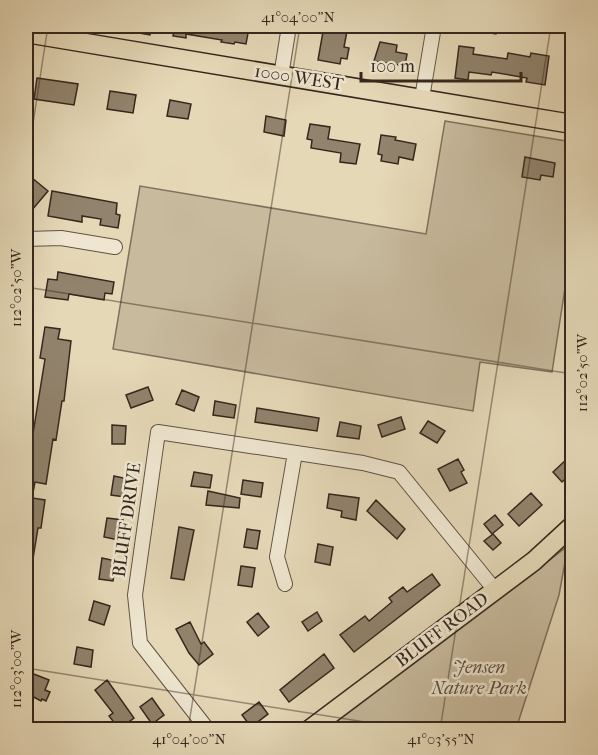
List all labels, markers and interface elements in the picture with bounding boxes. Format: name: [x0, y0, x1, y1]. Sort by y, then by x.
text: 41°04'00"N: [261, 8, 335, 26]
scale bar: [361, 45, 522, 83]
text: 100 m: [370, 56, 415, 77]
street label: 1000 WEST: [253, 61, 346, 96]
text: 112°02'50"W: [7, 248, 25, 327]
text: 112°02'50"W: [573, 333, 591, 412]
street label: BLUFF DRIVE: [109, 461, 145, 579]
street label: BLUFF ROAD: [391, 588, 493, 672]
text: 112°03'00"W: [7, 628, 25, 708]
park label: Jensen Nature Park: [430, 657, 527, 699]
text: 41°04'00"N: [152, 730, 226, 748]
text: 41°03'55"N: [407, 730, 475, 748]

